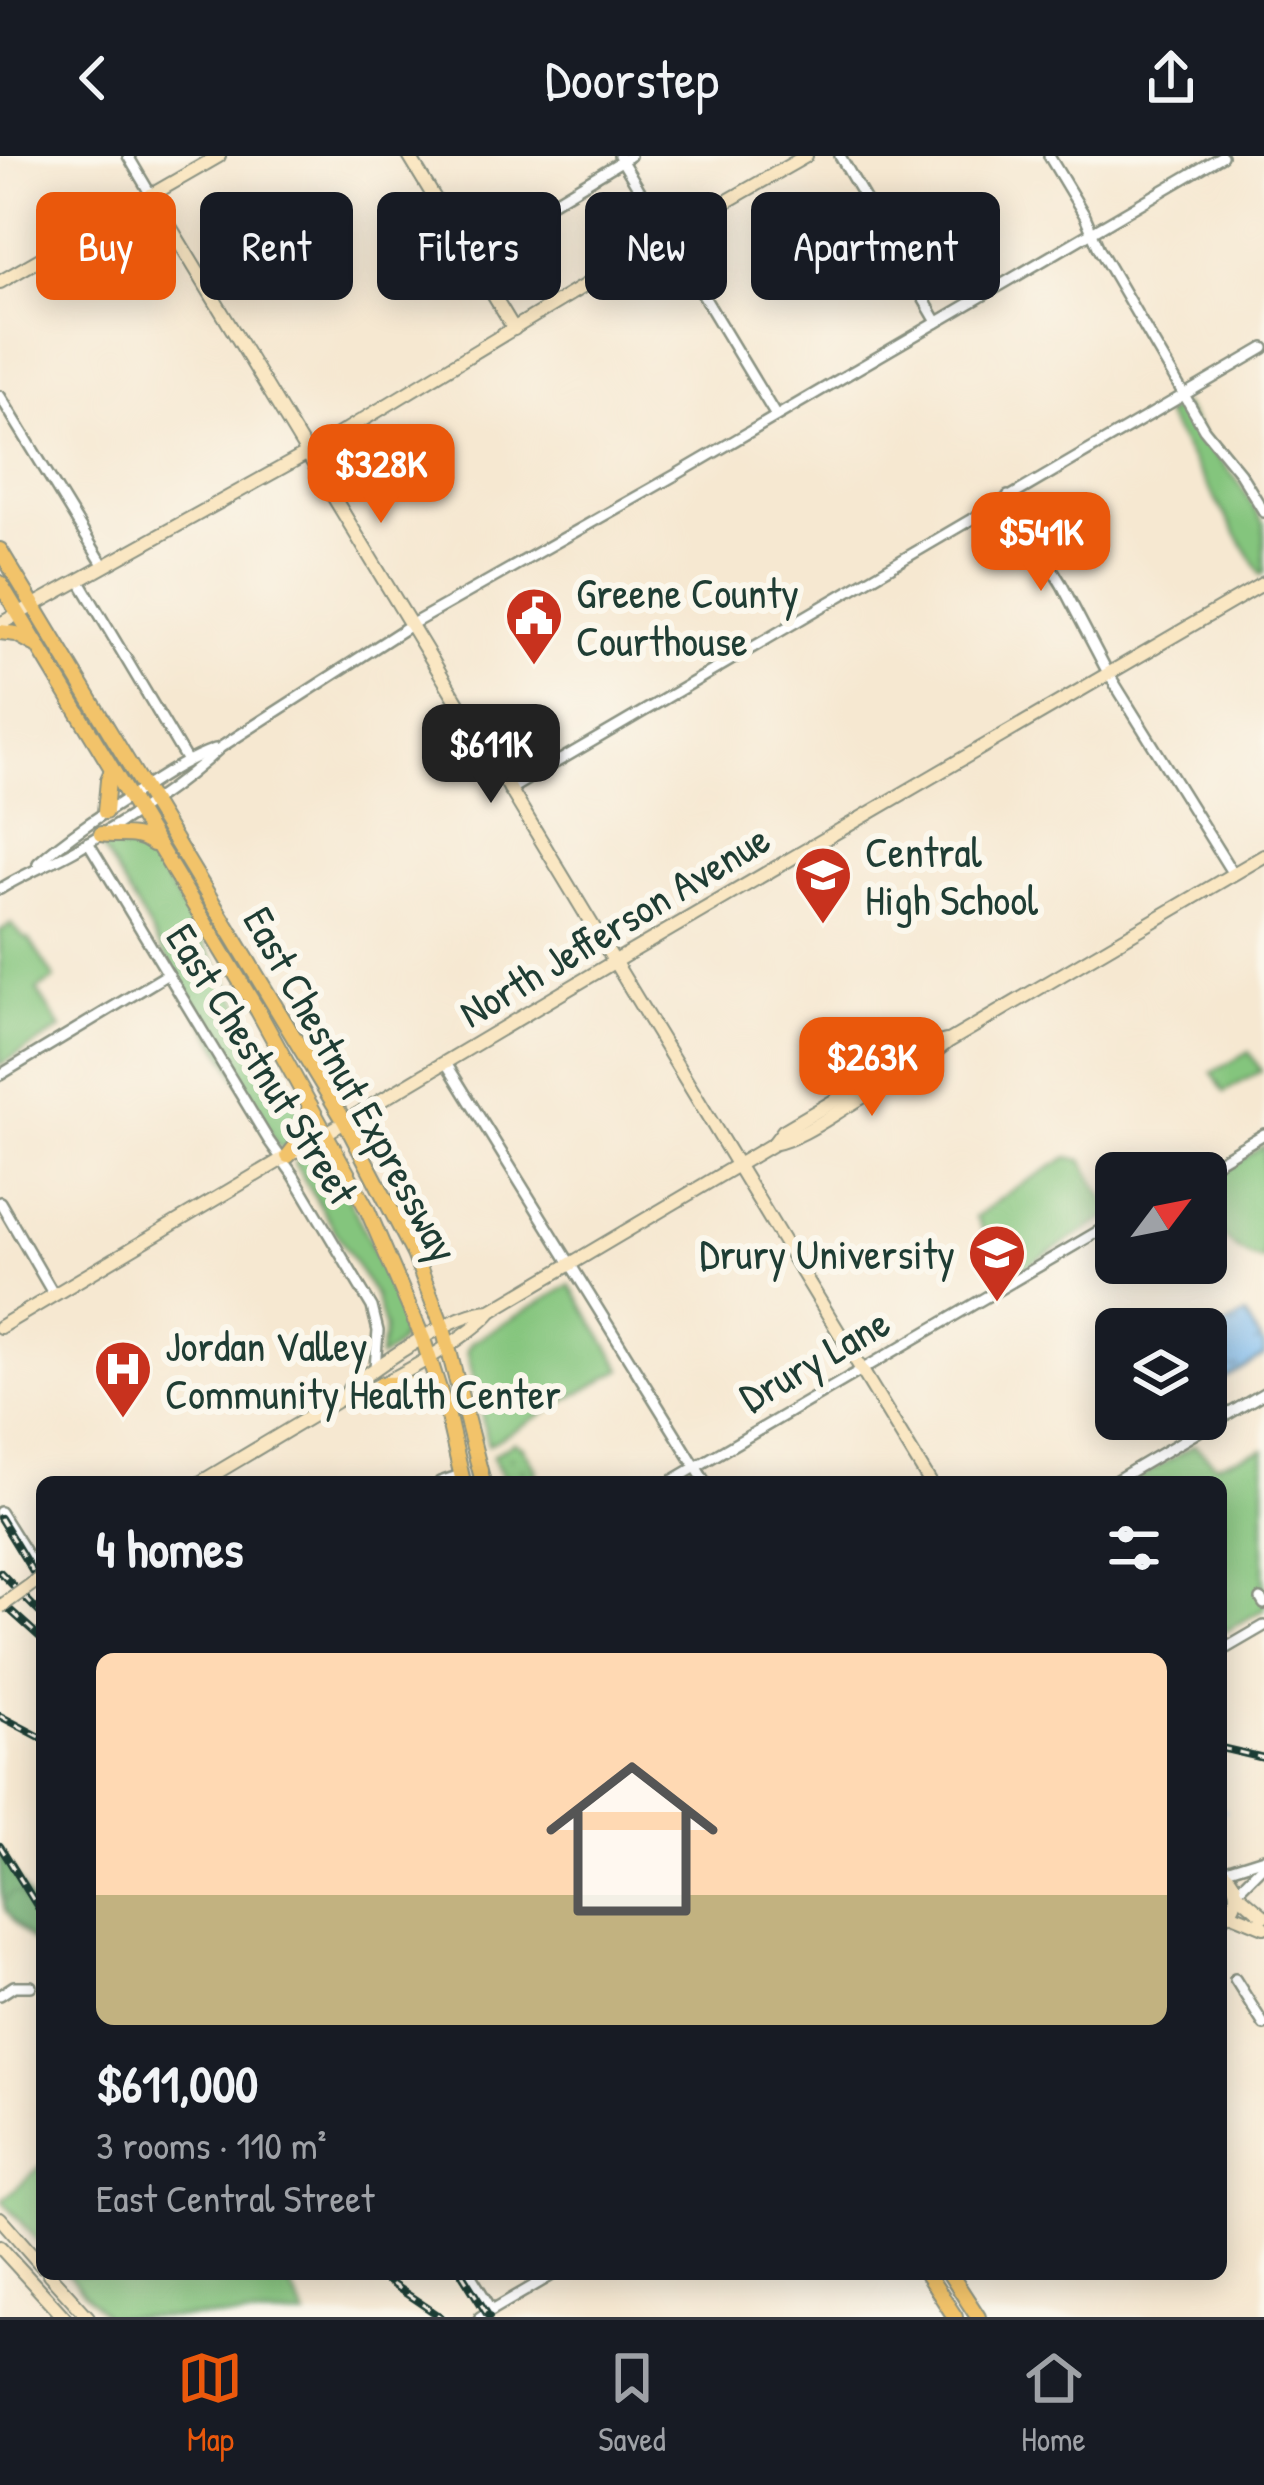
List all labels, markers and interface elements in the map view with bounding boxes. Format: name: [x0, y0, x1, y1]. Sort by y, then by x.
text: Doorstep: [545, 42, 719, 115]
icon: back: [60, 45, 126, 111]
icon: share: [1138, 45, 1204, 111]
chip: Buy: [36, 192, 176, 300]
chip: Rent: [200, 192, 353, 300]
chip: Filters: [377, 192, 561, 300]
chip: New: [585, 192, 727, 300]
chip: Apartment: [751, 192, 1000, 300]
pin: $328K: [297, 424, 465, 526]
text: $328K: [335, 436, 427, 489]
pin: $541K: [957, 492, 1125, 594]
text: $541K: [998, 504, 1084, 557]
place label: Greene County Courthouse: [576, 564, 799, 669]
public building icon: Greene County Courthouse: [503, 585, 565, 667]
pin: $611K: [407, 704, 575, 806]
text: $611K: [449, 716, 533, 769]
street label: North Jefferson Avenue: [448, 810, 780, 1040]
place label: Central High School: [865, 823, 1039, 928]
school or university icon: Central High School: [792, 844, 854, 926]
street label: East Chestnut Expressway: [231, 896, 473, 1272]
street label: East Chestnut Street: [154, 913, 373, 1216]
pin: $263K: [788, 1017, 956, 1119]
text: $263K: [826, 1029, 918, 1082]
north arrow: [1095, 1152, 1227, 1284]
map controls: [1095, 1152, 1227, 1440]
school or university icon: Drury University: [966, 1222, 1028, 1304]
place label: Drury University: [700, 1225, 955, 1282]
street label: Drury Lane: [729, 1293, 899, 1425]
button: layers: [1095, 1308, 1227, 1440]
place label: Jordan Valley Community Health Center: [165, 1317, 561, 1422]
hospital icon: Jordan Valley Community Health Center: [92, 1338, 154, 1420]
text: 4 homes: [96, 1514, 243, 1583]
icon: filters: [1101, 1515, 1167, 1581]
icon: home: [524, 1731, 740, 1947]
text: $611,000: [96, 2049, 258, 2118]
text: 3 rooms · 110 m²: [96, 2118, 326, 2171]
text: East Central Street: [96, 2171, 374, 2224]
tab: Map: [177, 2345, 243, 2461]
tab: Saved: [598, 2345, 666, 2461]
tab: Home: [1021, 2345, 1087, 2461]

